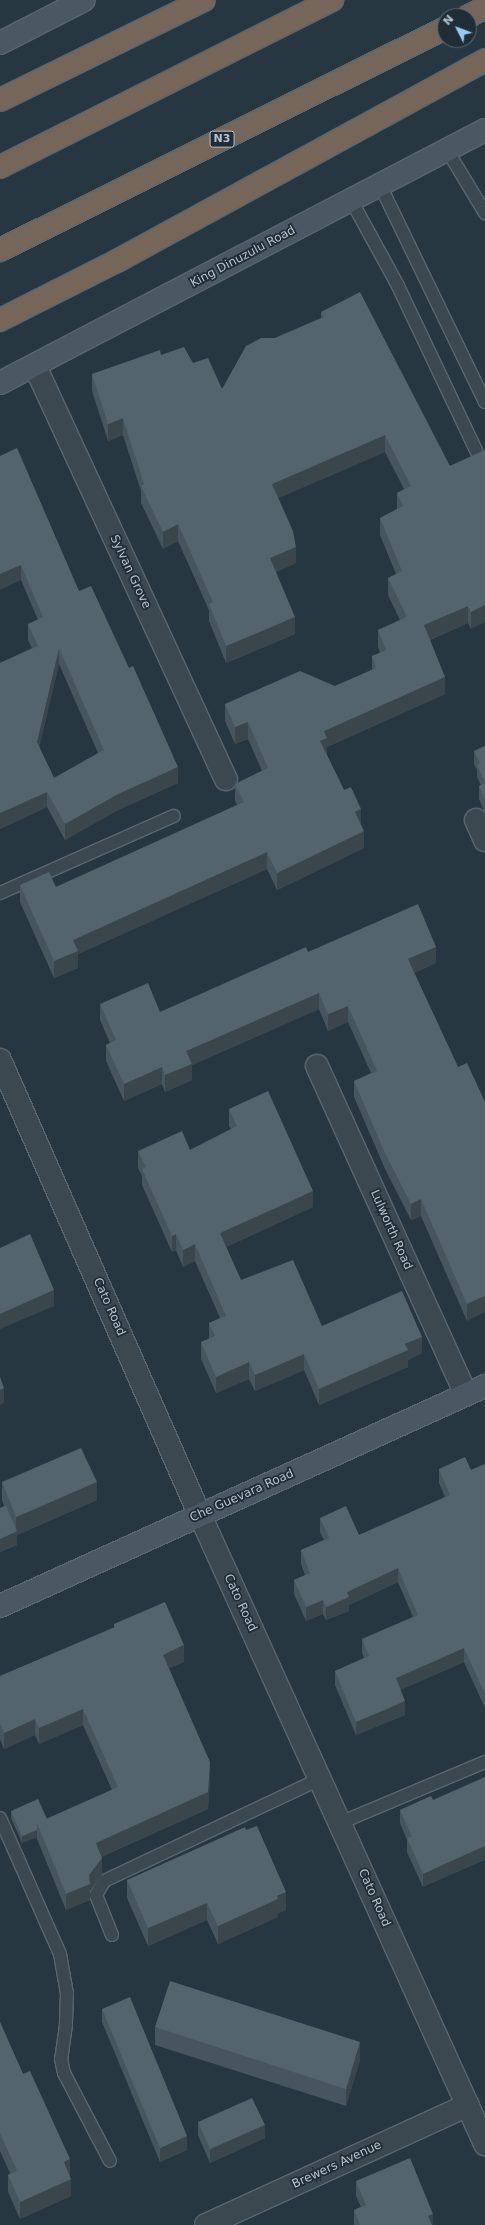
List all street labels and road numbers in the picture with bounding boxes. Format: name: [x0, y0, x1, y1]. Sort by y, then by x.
road number: N3: [209, 130, 235, 148]
street label: King Dinuzulu Road: [188, 223, 298, 291]
street label: Sylvan Grove: [107, 533, 153, 611]
street label: Lulworth Road: [367, 1188, 415, 1272]
street label: Cato Road: [90, 1276, 128, 1338]
street label: Che Guevara Road: [188, 1467, 296, 1525]
street label: Cato Road: [220, 1572, 260, 1634]
street label: Cato Road: [355, 1867, 393, 1929]
street label: Brewers Avenue: [290, 2138, 384, 2192]

